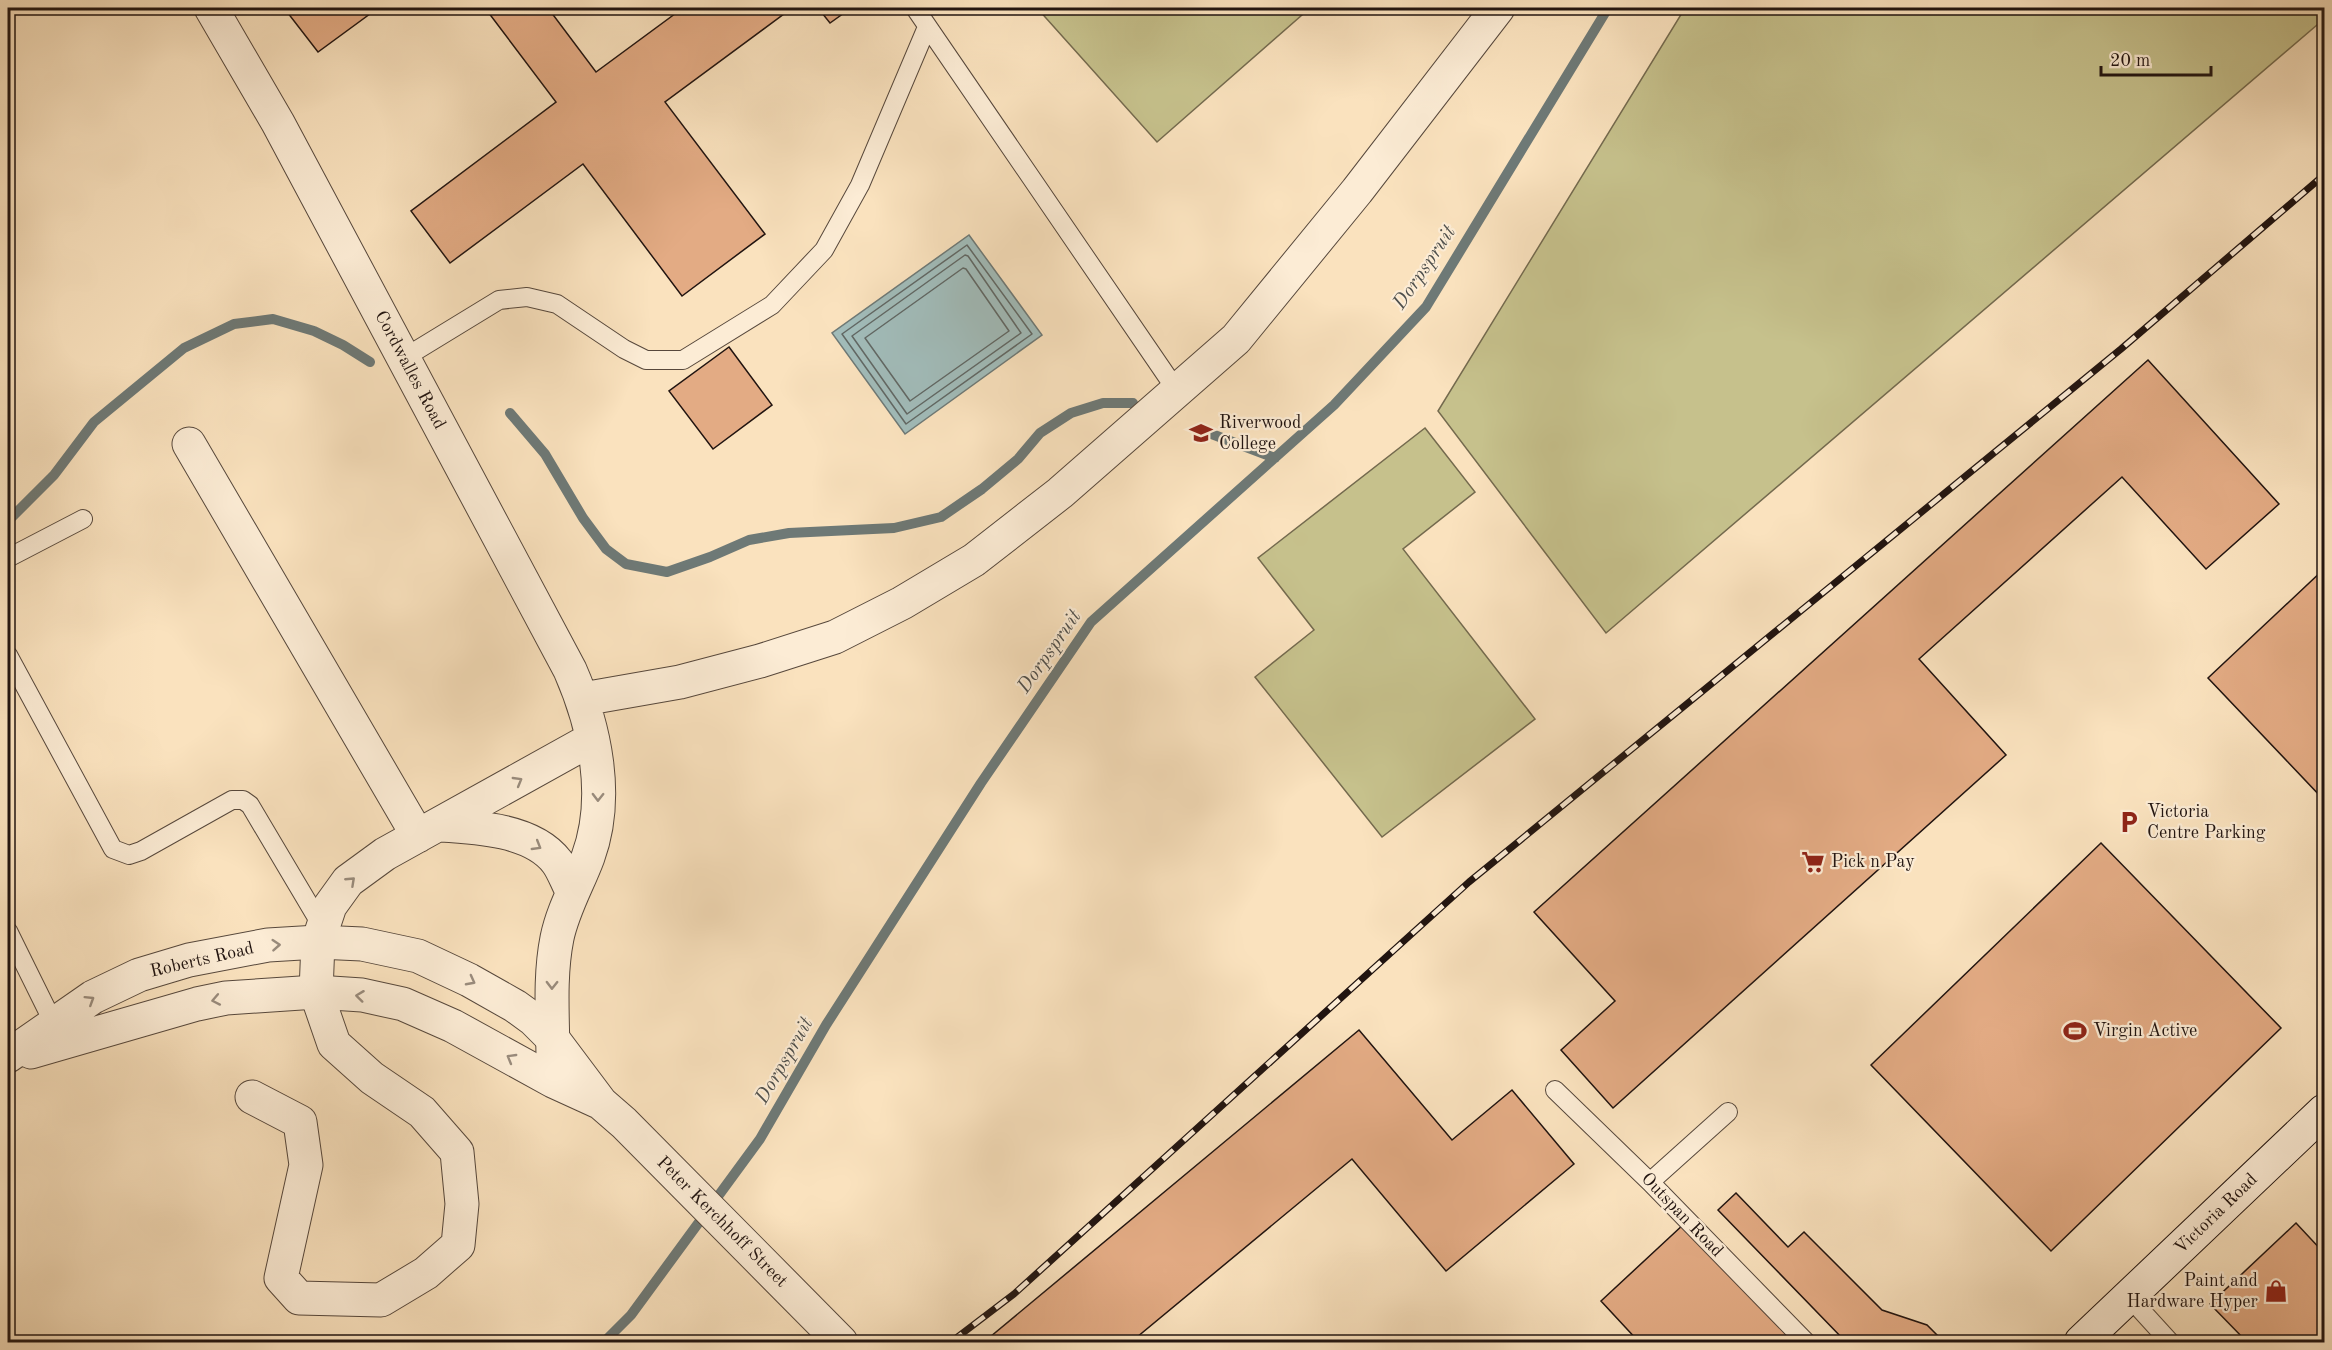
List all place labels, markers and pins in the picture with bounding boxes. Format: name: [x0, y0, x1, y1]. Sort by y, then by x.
place label: Riverwood College: [1219, 414, 1301, 453]
school or university icon: Riverwood College: [1188, 420, 1214, 446]
place label: Victoria Centre Parking: [2147, 803, 2266, 842]
parking icon: Victoria Centre Parking: [2116, 809, 2142, 835]
supermarket icon: Pick n Pay: [1800, 849, 1826, 875]
place label: Pick n Pay: [1831, 853, 1915, 871]
sports icon: Virgin Active: [2062, 1018, 2088, 1044]
place label: Virgin Active: [2093, 1022, 2197, 1040]
place label: Paint and Hardware Hyper: [2126, 1272, 2259, 1311]
shop icon: Paint and Hardware Hyper: [2263, 1278, 2289, 1304]

